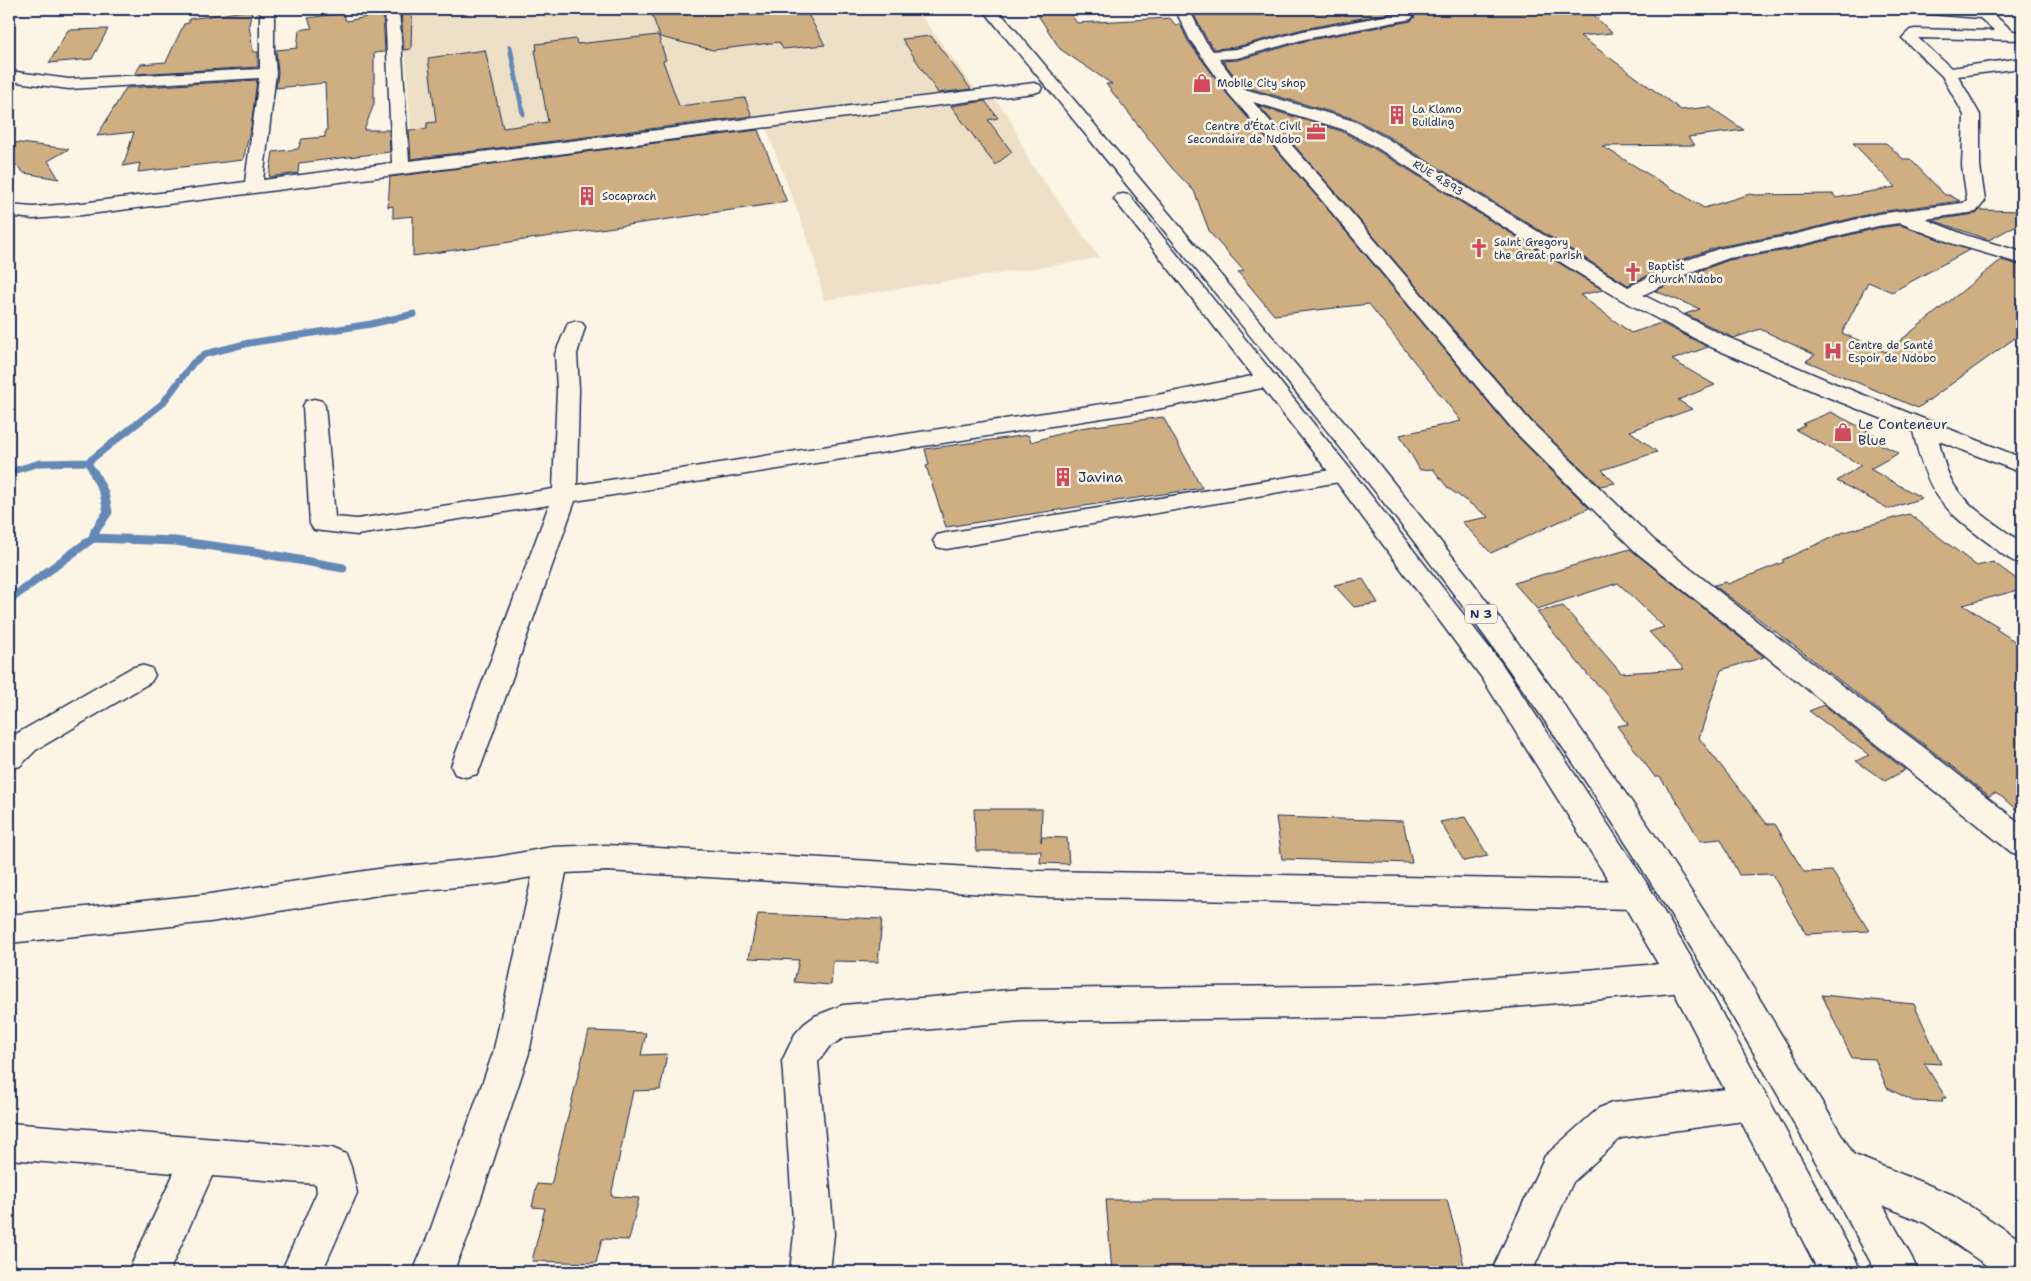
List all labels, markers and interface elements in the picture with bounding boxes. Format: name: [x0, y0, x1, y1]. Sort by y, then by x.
shop icon: Mobile City shop: [1191, 72, 1213, 94]
place label: Mobile City shop: [1217, 76, 1306, 91]
place label: La Klamo Building: [1412, 102, 1462, 130]
building icon: La Klamo Building: [1386, 104, 1408, 126]
place label: Centre d’État Civil Secondaire de Ndobo: [1187, 118, 1302, 147]
office icon: Centre d’État Civil Secondaire de Ndobo: [1305, 121, 1327, 143]
street label: RUE 4.893: [1410, 157, 1466, 199]
building icon: Socaprach: [576, 185, 598, 207]
place label: Socaprach: [602, 189, 656, 204]
place label: Saint Gregory the Great parish: [1494, 235, 1582, 263]
church icon: Saint Gregory the Great parish: [1468, 237, 1490, 259]
place label: Baptist Church Ndobo: [1648, 259, 1723, 287]
church icon: Baptist Church Ndobo: [1622, 261, 1644, 283]
place label: Centre de Santé Espoir de Ndobo: [1848, 338, 1937, 366]
hospital icon: Centre de Santé Espoir de Ndobo: [1822, 340, 1844, 362]
place label: Le Conteneur Blue: [1858, 415, 1948, 449]
shop icon: Le Conteneur Blue: [1832, 421, 1854, 443]
building icon: Javina: [1052, 466, 1074, 488]
place label: Javina: [1078, 468, 1123, 486]
road number: N 3: [1465, 604, 1497, 624]

